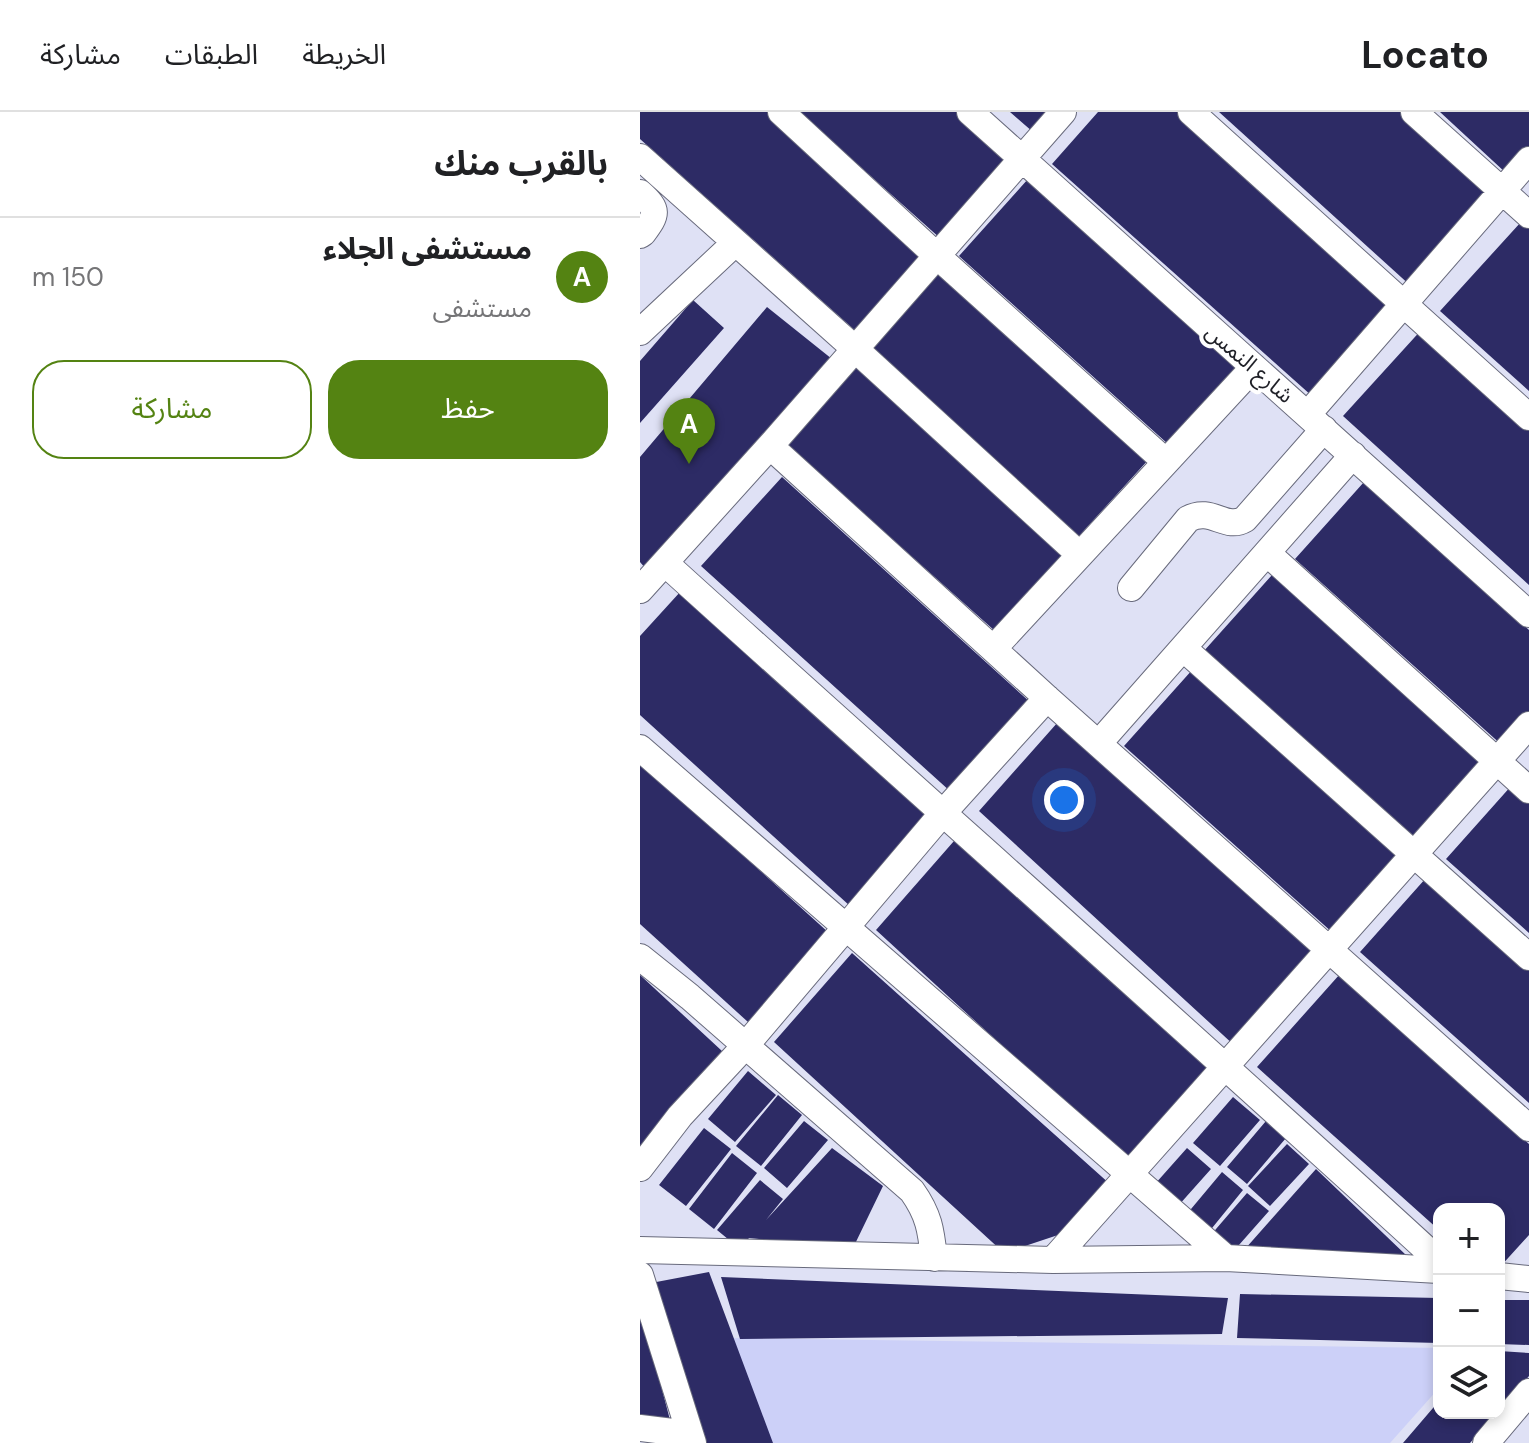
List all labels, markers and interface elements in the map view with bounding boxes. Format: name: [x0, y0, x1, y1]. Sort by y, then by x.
text: Locato: [1361, 30, 1489, 80]
text: مشاركة: [40, 36, 121, 73]
text: الطبقات: [165, 36, 258, 73]
text: الخريطة: [302, 36, 386, 73]
text: بالقرب منك: [434, 141, 608, 186]
text: مستشفى الجلاء: [323, 229, 532, 268]
text: 150 m: [32, 260, 104, 294]
text: A: [573, 260, 591, 294]
text: مستشفى: [432, 291, 532, 325]
street label: شارع النمس: [1198, 317, 1300, 411]
button: مشاركة: [32, 360, 312, 459]
button: حفظ: [328, 360, 608, 459]
pin: A: [663, 398, 715, 464]
your location: [1044, 780, 1084, 820]
map controls: [1433, 1203, 1505, 1419]
button: +: [1433, 1203, 1505, 1275]
button: −: [1433, 1275, 1505, 1347]
button: layers: [1433, 1347, 1505, 1419]

